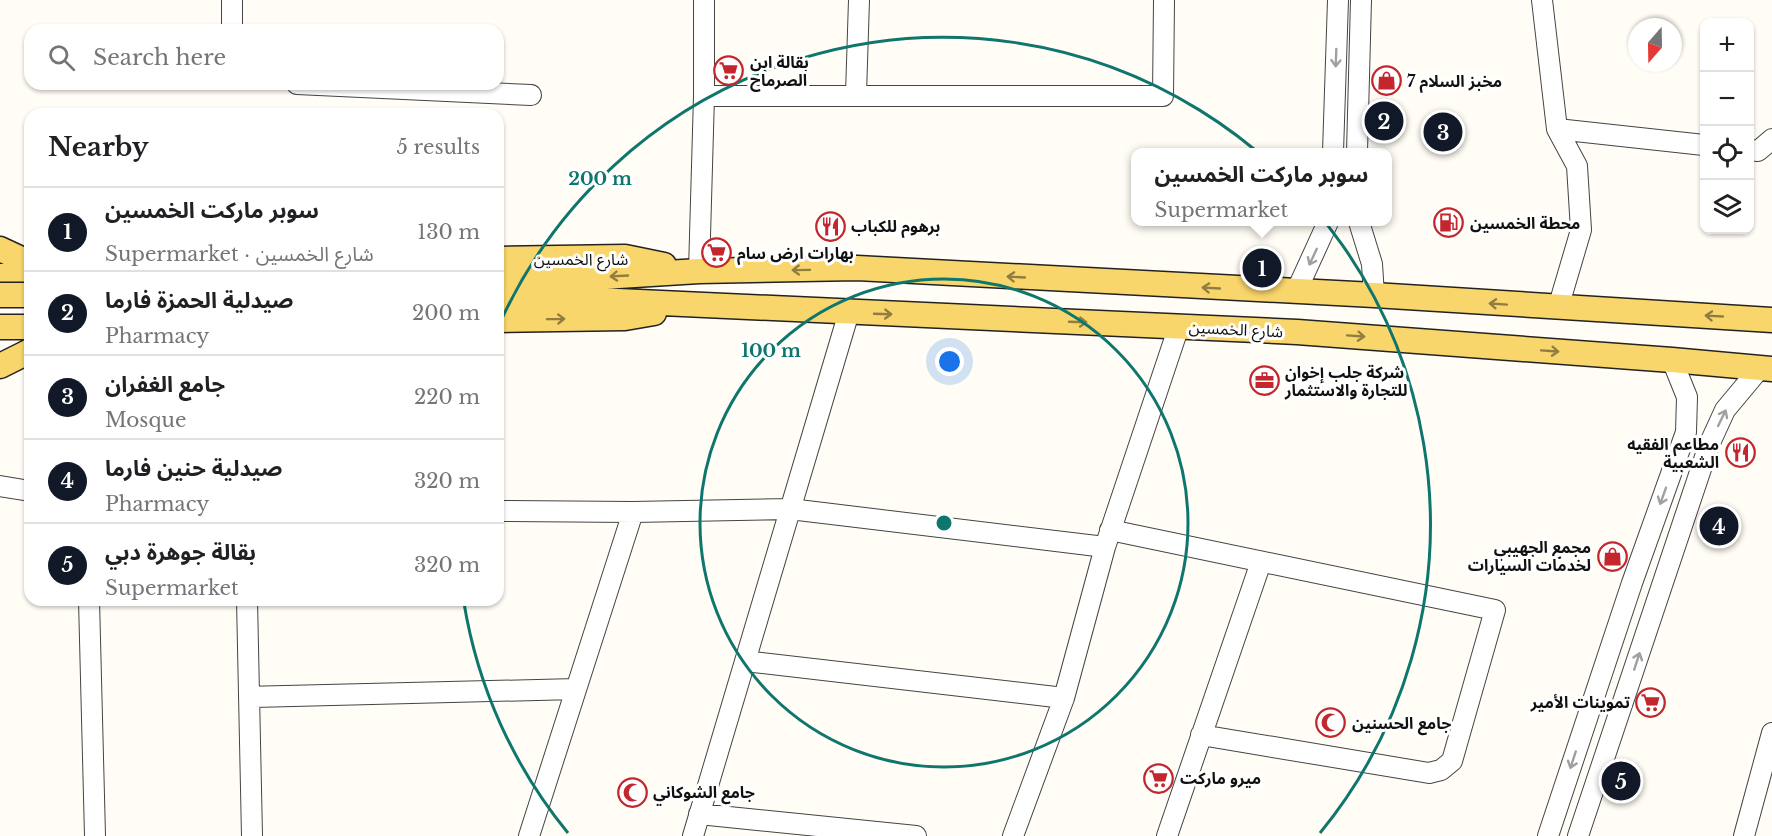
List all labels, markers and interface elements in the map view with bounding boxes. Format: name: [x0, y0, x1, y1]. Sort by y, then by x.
north arrow: [1628, 18, 1682, 72]
map controls: [1700, 18, 1754, 234]
button: +: [1700, 18, 1754, 72]
search box: [24, 24, 504, 90]
icon: search: [45, 41, 78, 74]
text: Search here: [93, 44, 226, 71]
one-way arrow: [1330, 48, 1342, 68]
place label: بقالة ابن الصرماح: [750, 52, 809, 92]
supermarket icon: بقالة ابن الصرماح: [713, 55, 745, 87]
shop icon: مخبز السلام 7: [1370, 65, 1402, 97]
place label: مخبز السلام 7: [1407, 71, 1502, 93]
button: −: [1700, 72, 1754, 126]
pin: 2: [1364, 98, 1404, 144]
pin: 3: [1424, 110, 1462, 154]
button: locate: [1700, 126, 1754, 180]
text: Nearby: [48, 131, 149, 163]
text: 5 results: [397, 135, 480, 159]
popup: [1131, 148, 1392, 226]
text: سوبر ماركت الخمسين: [1155, 161, 1368, 188]
text: 200 m: [568, 168, 632, 190]
button: layers: [1700, 180, 1754, 234]
text: سوبر ماركت الخمسين: [105, 197, 319, 224]
text: Supermarket: [1155, 198, 1288, 222]
fuel station icon: محطة الخمسين: [1433, 207, 1465, 239]
restaurant icon: برهوم للكباب: [814, 210, 846, 242]
place label: محطة الخمسين: [1470, 213, 1580, 233]
place label: برهوم للكباب: [851, 216, 940, 238]
text: 1: [63, 220, 72, 244]
text: 130 m: [417, 220, 480, 244]
supermarket icon: بهارات ارض سام: [700, 237, 732, 269]
text: Supermarket · شارع الخمسين: [105, 242, 374, 266]
place label: بهارات ارض سام: [737, 243, 854, 265]
pin: 1: [1242, 246, 1282, 290]
one-way arrow: [1306, 248, 1318, 266]
street label: شارع الخمسين: [534, 249, 628, 272]
one-way arrow: [791, 264, 811, 275]
one-way arrow: [610, 271, 630, 282]
one-way arrow: [1007, 272, 1027, 283]
one-way arrow: [1202, 282, 1222, 293]
text: صيدلية الحمزة فارما: [105, 287, 294, 314]
one-way arrow: [1489, 298, 1508, 309]
text: 2: [61, 301, 74, 325]
text: 200 m: [412, 301, 480, 325]
one-way arrow: [872, 308, 892, 319]
one-way arrow: [1704, 311, 1724, 322]
one-way arrow: [546, 313, 566, 325]
one-way arrow: [1067, 316, 1087, 327]
street label: شارع الخمسين: [1188, 317, 1284, 344]
text: Pharmacy: [105, 324, 209, 348]
one-way arrow: [1345, 331, 1365, 342]
text: 100 m: [741, 340, 801, 362]
one-way arrow: [1540, 345, 1559, 356]
your location: [935, 347, 964, 376]
place label: شركة جلب إخوان للتجارة والاستثمار: [1284, 362, 1407, 400]
office icon: شركة جلب إخوان للتجارة والاستثمار: [1248, 365, 1280, 397]
text: جامع الغفران: [105, 371, 225, 398]
text: 3: [61, 385, 74, 409]
text: 220 m: [414, 385, 480, 409]
text: Mosque: [105, 408, 186, 432]
one-way arrow: [1716, 409, 1728, 427]
place label: مطاعم الفقيه الشعبية: [1627, 434, 1719, 472]
restaurant icon: مطاعم الفقيه الشعبية: [1724, 437, 1756, 469]
text: صيدلية حنين فارما: [105, 455, 282, 482]
text: 4: [61, 469, 74, 493]
text: 320 m: [414, 469, 480, 493]
one-way arrow: [1657, 486, 1668, 505]
text: Pharmacy: [105, 492, 209, 516]
pin: 4: [1700, 504, 1738, 548]
centre of rings: [934, 513, 954, 533]
place label: مجمع الجهيبي لخدمات السيارات: [1468, 537, 1591, 575]
text: بقالة جوهرة دبي: [105, 539, 256, 566]
shop icon: مجمع الجهيبي لخدمات السيارات: [1596, 540, 1628, 572]
text: 5: [62, 553, 73, 577]
text: 320 m: [414, 553, 480, 577]
text: Supermarket: [105, 576, 239, 600]
one-way arrow: [1632, 652, 1643, 671]
supermarket icon: تموينات الأمير: [1635, 686, 1667, 718]
place label: تموينات الأمير: [1530, 692, 1630, 712]
mosque icon: جامع الحسنين: [1315, 707, 1347, 739]
place label: جامع الحسنين: [1352, 713, 1451, 736]
one-way arrow: [1567, 750, 1578, 769]
pin: 5: [1602, 758, 1640, 804]
supermarket icon: ميرو ماركت: [1143, 762, 1175, 794]
place label: ميرو ماركت: [1180, 768, 1261, 788]
mosque icon: جامع الشوكاني: [616, 776, 648, 808]
place label: جامع الشوكاني: [653, 782, 755, 806]

